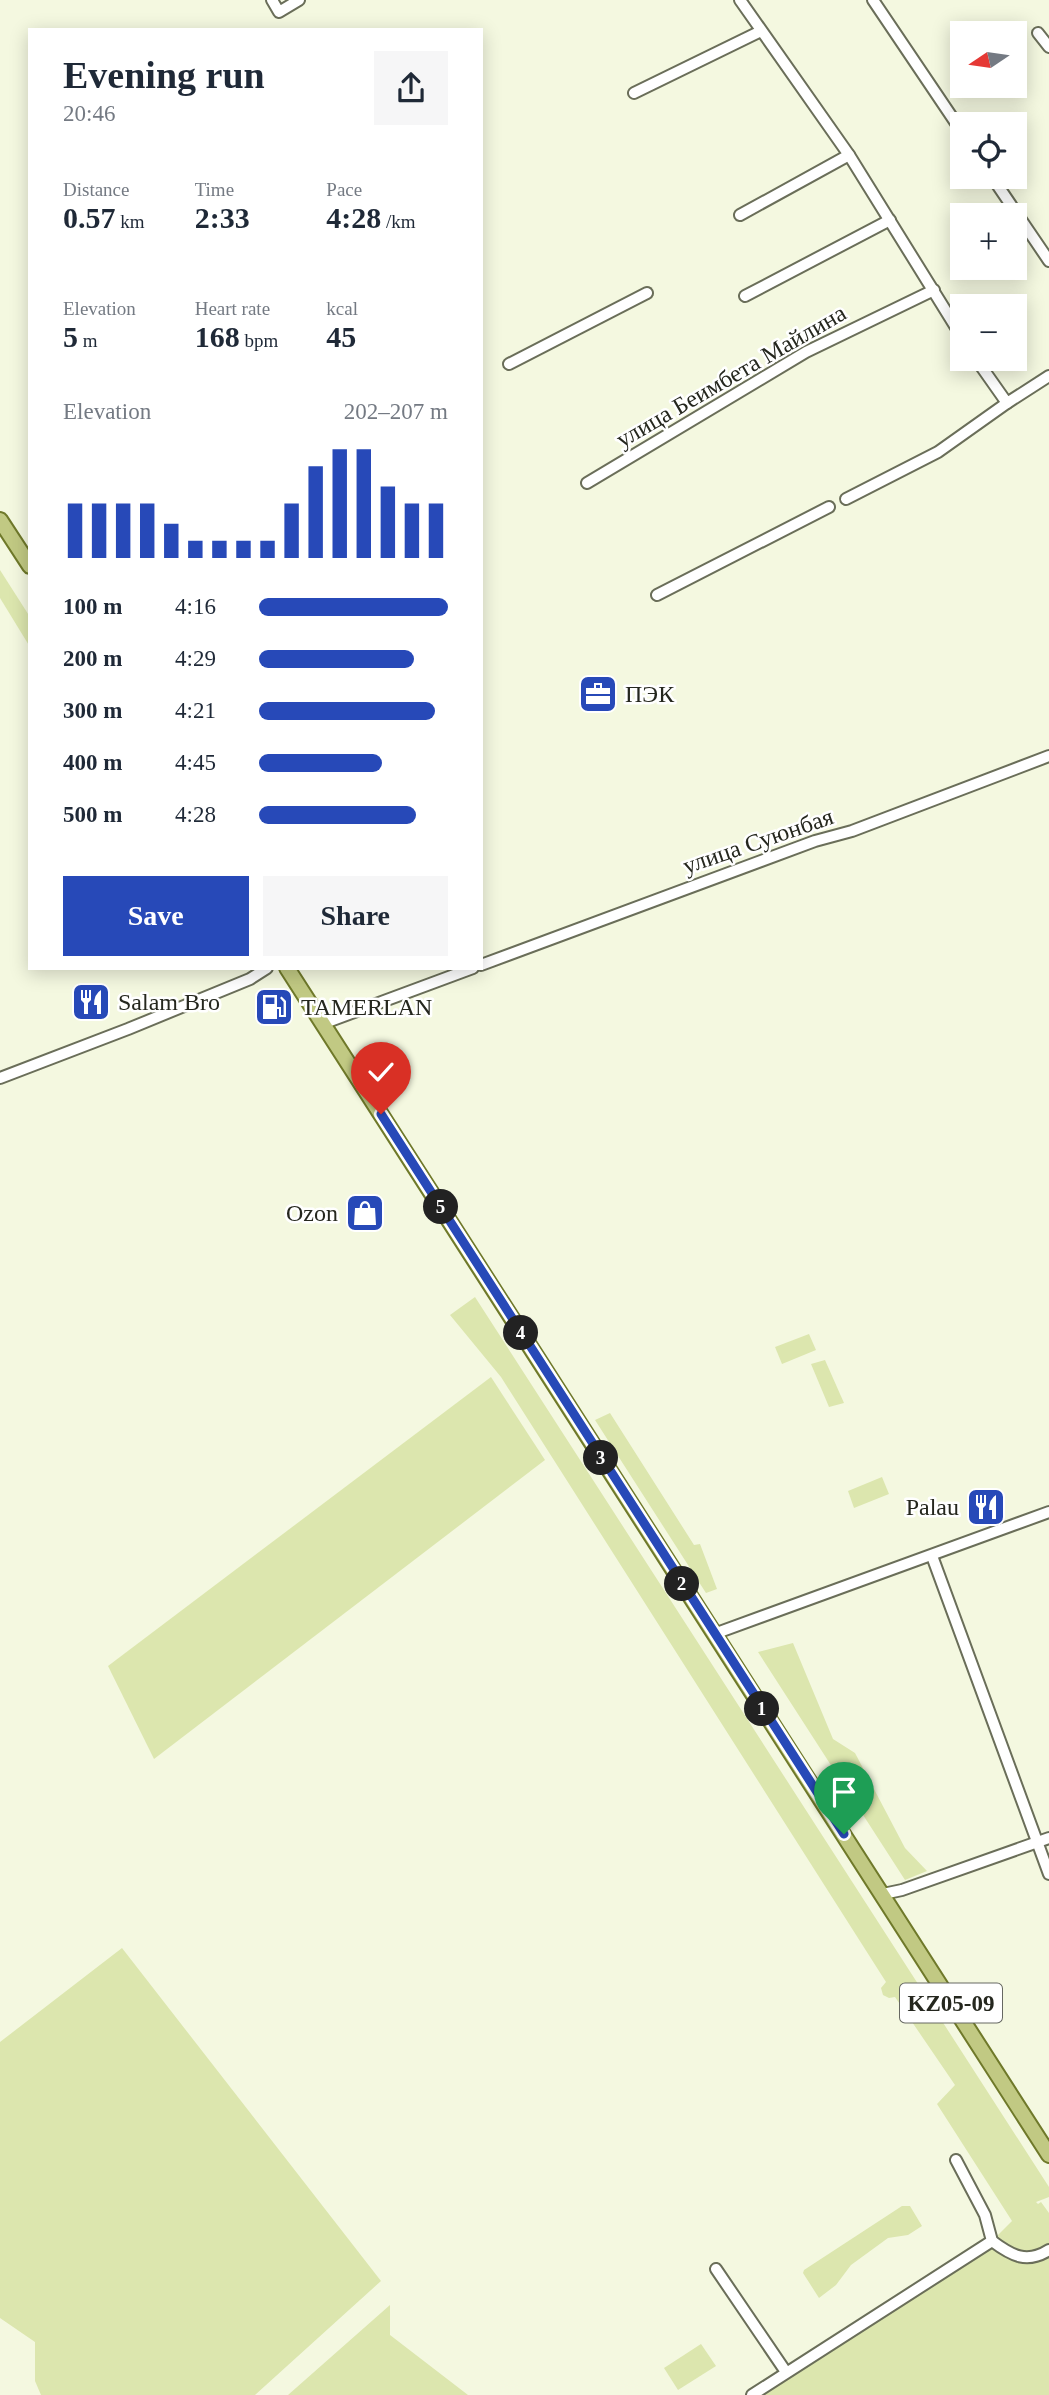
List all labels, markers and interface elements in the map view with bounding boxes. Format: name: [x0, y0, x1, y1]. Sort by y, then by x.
north arrow: [950, 21, 1027, 98]
map controls: [950, 21, 1027, 371]
button: share: [374, 51, 448, 125]
text: Evening run: [63, 54, 265, 96]
text: 20:46: [63, 101, 115, 126]
button: locate: [950, 112, 1027, 189]
text: Distance: [63, 179, 129, 200]
text: Time: [195, 179, 234, 200]
text: Pace: [326, 179, 362, 200]
text: 0.57: [63, 201, 116, 234]
text: 2:33: [195, 201, 250, 234]
text: 4:28: [326, 201, 381, 234]
button: +: [950, 203, 1027, 280]
text: km: [116, 211, 145, 232]
text: /km: [381, 211, 416, 232]
button: −: [950, 294, 1027, 371]
text: Elevation: [63, 298, 136, 319]
text: Heart rate: [195, 298, 270, 319]
text: kcal: [326, 298, 358, 319]
street label: улица Беимбета Майлина: [612, 299, 851, 452]
text: 5: [63, 320, 78, 353]
text: 168: [195, 320, 240, 353]
text: 45: [326, 320, 356, 353]
text: m: [78, 330, 98, 351]
text: bpm: [240, 330, 278, 351]
text: Elevation: [63, 399, 151, 424]
text: 202–207 m: [344, 399, 448, 424]
text: 100 m: [63, 594, 122, 619]
text: 4:16: [175, 594, 216, 619]
text: 200 m: [63, 646, 122, 671]
text: 4:29: [175, 646, 216, 671]
office icon: ПЭК: [577, 673, 619, 715]
place label: ПЭК: [625, 681, 675, 707]
text: 300 m: [63, 698, 122, 723]
text: 4:21: [175, 698, 216, 723]
text: 400 m: [63, 750, 122, 775]
text: 4:45: [175, 750, 216, 775]
text: 500 m: [63, 802, 122, 827]
text: 4:28: [175, 802, 216, 827]
street label: улица Суюнбая: [679, 803, 837, 879]
button: Save: [63, 876, 249, 956]
button: Share: [263, 876, 448, 956]
restaurant icon: Salam Bro: [70, 981, 112, 1023]
fuel station icon: TAMERLAN: [253, 986, 295, 1028]
place label: Salam Bro: [118, 989, 220, 1015]
place label: TAMERLAN: [301, 994, 432, 1020]
pin: [351, 1042, 411, 1114]
icon: check: [362, 1053, 400, 1091]
pin: 5: [424, 1190, 458, 1224]
shop icon: Ozon: [344, 1192, 386, 1234]
text: 5: [436, 1196, 445, 1217]
place label: Ozon: [286, 1200, 338, 1226]
pin: 4: [504, 1316, 538, 1350]
text: 4: [516, 1322, 525, 1343]
pin: 3: [584, 1440, 618, 1476]
text: 3: [596, 1447, 605, 1468]
restaurant icon: Palau: [965, 1486, 1007, 1528]
place label: Palau: [906, 1494, 959, 1520]
pin: 2: [664, 1566, 700, 1602]
text: 2: [677, 1573, 686, 1594]
pin: 1: [744, 1692, 780, 1726]
text: 1: [757, 1698, 766, 1719]
pin: [814, 1762, 874, 1834]
icon: arrive: [825, 1773, 863, 1811]
road number: KZ05-09: [900, 1984, 1002, 2022]

